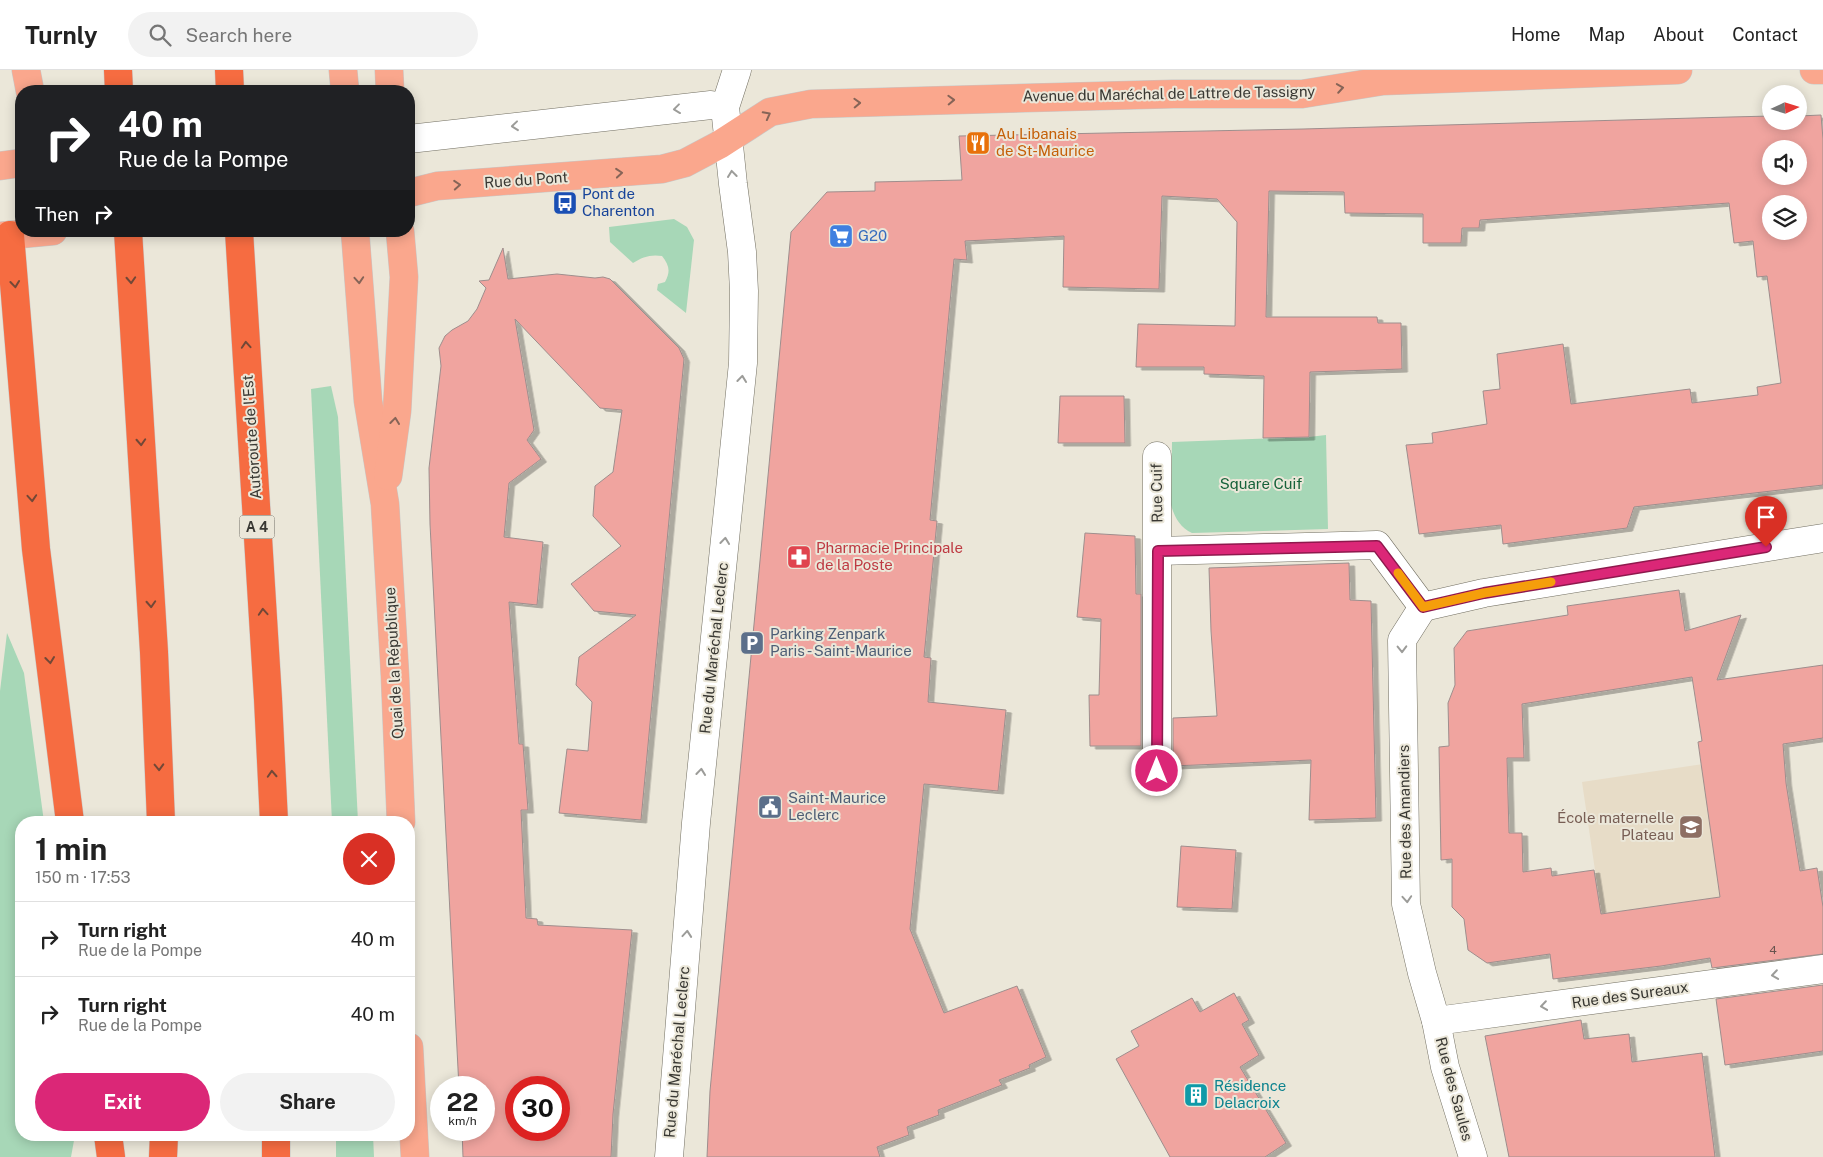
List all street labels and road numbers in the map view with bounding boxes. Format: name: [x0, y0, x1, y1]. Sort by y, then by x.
street label: Avenue du Maréchal de Lattre de Tassigny: [1023, 82, 1315, 105]
street label: Rue du Pont: [483, 168, 569, 191]
street label: Autoroute de l’Est: [239, 374, 264, 500]
street label: Rue Cuif: [1147, 463, 1166, 523]
road number: A 4: [240, 516, 274, 538]
street label: Rue du Maréchal Leclerc: [696, 561, 731, 735]
street label: Quai de la République: [381, 587, 406, 739]
street label: Rue des Amandiers: [1395, 745, 1414, 879]
street label: Rue du Maréchal Leclerc: [661, 965, 692, 1139]
street label: Rue des Sureaux: [1571, 978, 1689, 1011]
street label: Rue des Saules: [1432, 1035, 1476, 1142]

